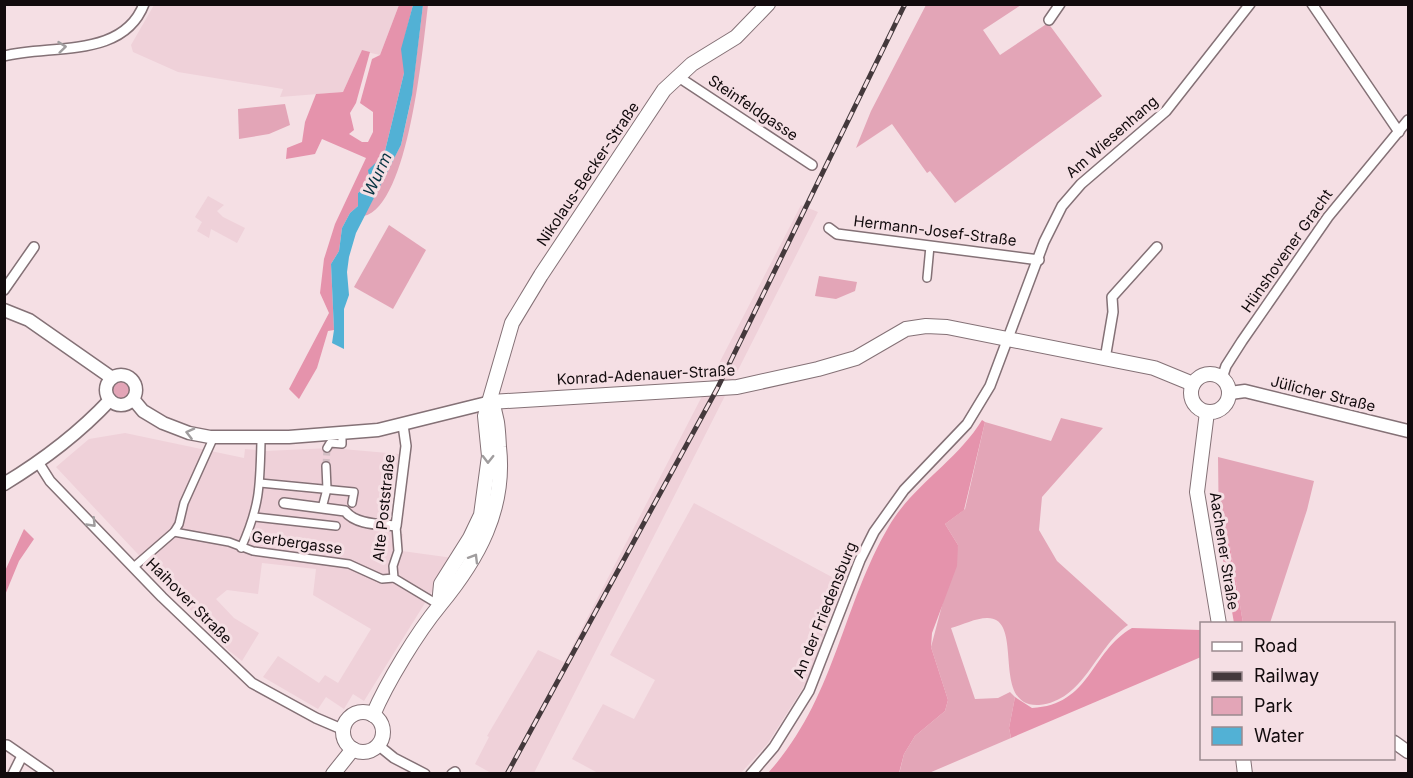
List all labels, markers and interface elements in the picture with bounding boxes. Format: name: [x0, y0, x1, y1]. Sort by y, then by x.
one-way arrow: [58, 41, 67, 54]
street label: Steinfeldgasse: [705, 70, 802, 145]
street label: Am Wiesenhang: [1062, 91, 1162, 182]
street label: Nikolaus-Becker-Straße: [532, 98, 643, 249]
water label: Wurm: [358, 149, 396, 199]
street label: Hünshovener Gracht: [1237, 185, 1336, 316]
street label: Hermann-Josef-Straße: [852, 211, 1018, 250]
street label: Konrad-Adenauer-Straße: [556, 360, 736, 389]
street label: Jülicher Straße: [1269, 371, 1377, 416]
one-way arrow: [185, 428, 196, 440]
street label: Alte Poststraße: [368, 453, 399, 563]
one-way arrow: [482, 455, 494, 464]
street label: Aachener Straße: [1206, 491, 1243, 611]
one-way arrow: [84, 515, 95, 526]
street label: Gerbergasse: [251, 527, 344, 558]
street label: An der Friedensburg: [789, 539, 861, 681]
street label: Haihover Straße: [142, 554, 236, 648]
one-way arrow: [466, 554, 478, 564]
legend: [1200, 622, 1395, 760]
text: Road: [1254, 635, 1297, 656]
text: Railway: [1254, 665, 1319, 686]
text: Park: [1254, 695, 1293, 716]
text: Water: [1254, 725, 1304, 746]

